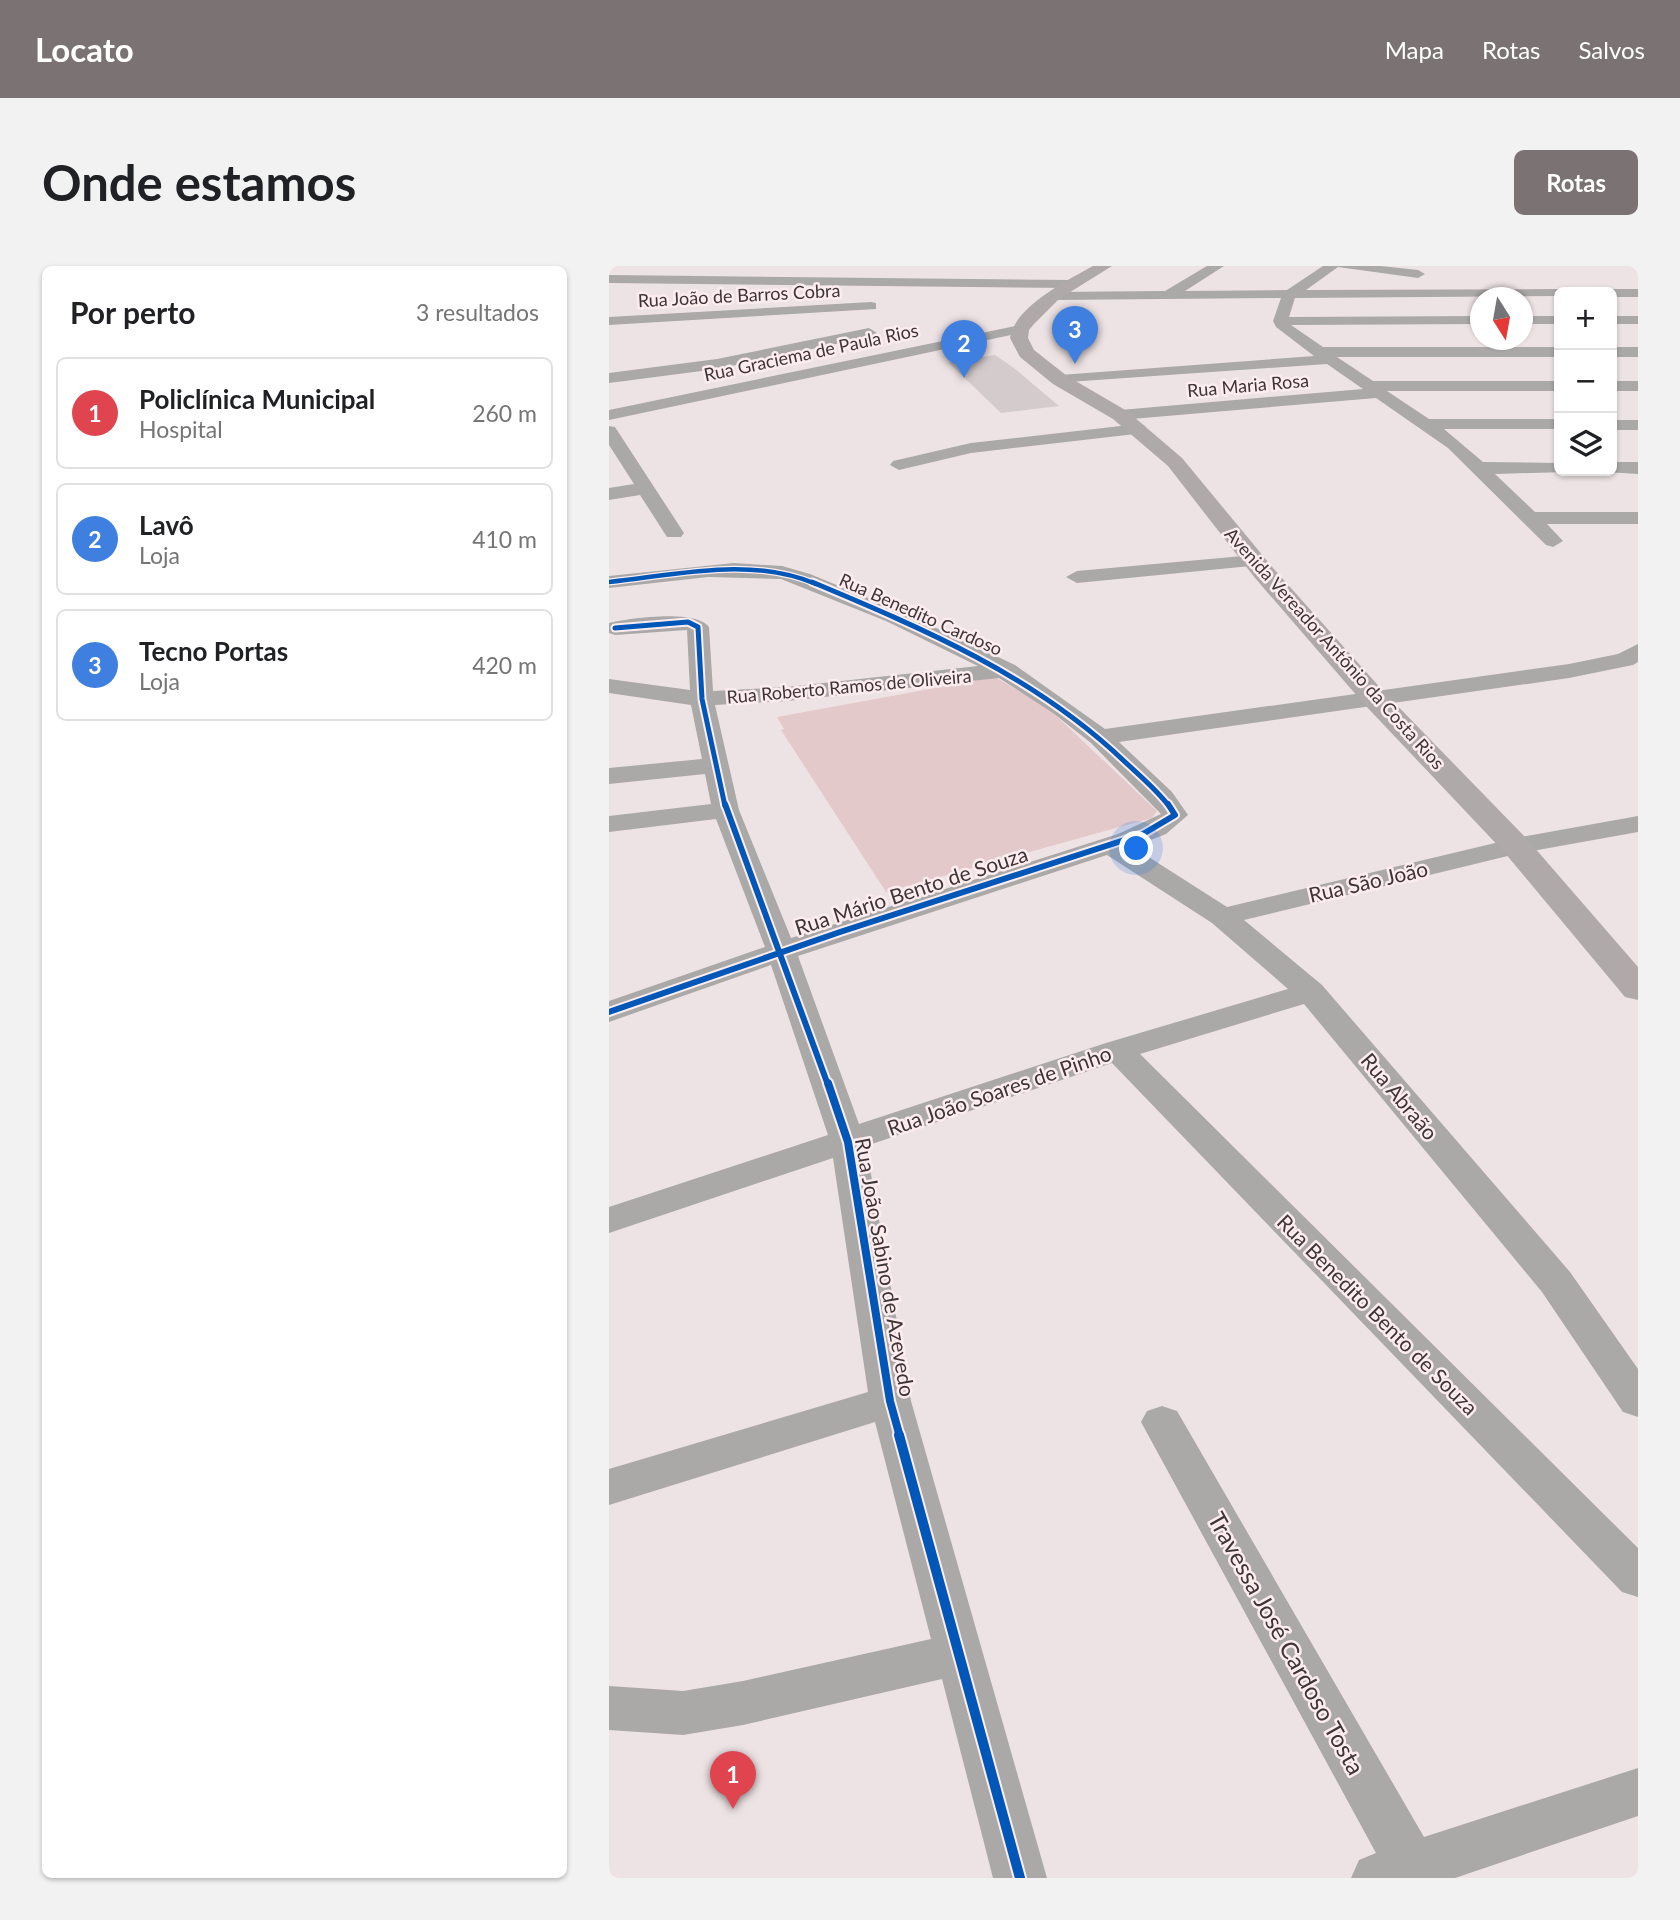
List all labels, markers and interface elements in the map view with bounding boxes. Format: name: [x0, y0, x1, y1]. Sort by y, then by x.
text: Locato: [35, 29, 134, 69]
text: Mapa: [1385, 35, 1444, 64]
text: Rotas: [1482, 35, 1541, 64]
text: Salvos: [1579, 35, 1645, 64]
button: Rotas: [1514, 150, 1638, 215]
text: Onde estamos: [42, 153, 356, 211]
street label: Rua João de Barros Cobra: [637, 279, 841, 311]
north arrow: [1470, 287, 1533, 350]
map controls: [1554, 287, 1617, 476]
button: +: [1554, 287, 1617, 350]
text: Por perto: [70, 294, 195, 330]
text: 3 resultados: [416, 298, 539, 326]
pin: 3: [1052, 306, 1098, 364]
street label: Rua Graciema de Paula Rios: [702, 318, 920, 385]
pin: 2: [941, 320, 987, 378]
button: −: [1554, 350, 1617, 413]
street label: Rua Maria Rosa: [1186, 369, 1310, 401]
text: Policlínica Municipal: [139, 383, 375, 415]
text: 1: [88, 399, 102, 427]
text: 260 m: [472, 399, 537, 427]
button: layers: [1554, 413, 1617, 476]
text: Hospital: [139, 415, 223, 443]
text: Lavô: [139, 509, 194, 541]
street label: Avenida Vereador Antônio da Costa Rios: [1221, 523, 1450, 774]
text: 2: [88, 525, 102, 553]
text: 410 m: [472, 525, 537, 553]
text: Loja: [139, 541, 180, 569]
street label: Rua Benedito Cardoso: [836, 568, 1006, 660]
text: Tecno Portas: [139, 635, 288, 667]
text: 3: [88, 651, 102, 679]
text: 420 m: [472, 651, 537, 679]
street label: Rua Roberto Ramos de Oliveira: [726, 664, 972, 708]
text: Loja: [139, 667, 180, 695]
your location: [1119, 831, 1153, 865]
street label: Rua Mário Bento de Souza: [791, 840, 1031, 940]
street label: Rua São João: [1306, 855, 1430, 907]
street label: Rua João Soares de Pinho: [884, 1040, 1114, 1140]
street label: Rua Abraão: [1356, 1047, 1444, 1145]
street label: Rua João Sabino de Azevedo: [851, 1136, 921, 1398]
street label: Rua Benedito Bento de Souza: [1273, 1209, 1483, 1419]
street label: Travessa José Cardoso Tosta: [1203, 1507, 1371, 1779]
pin: 1: [710, 1751, 756, 1809]

